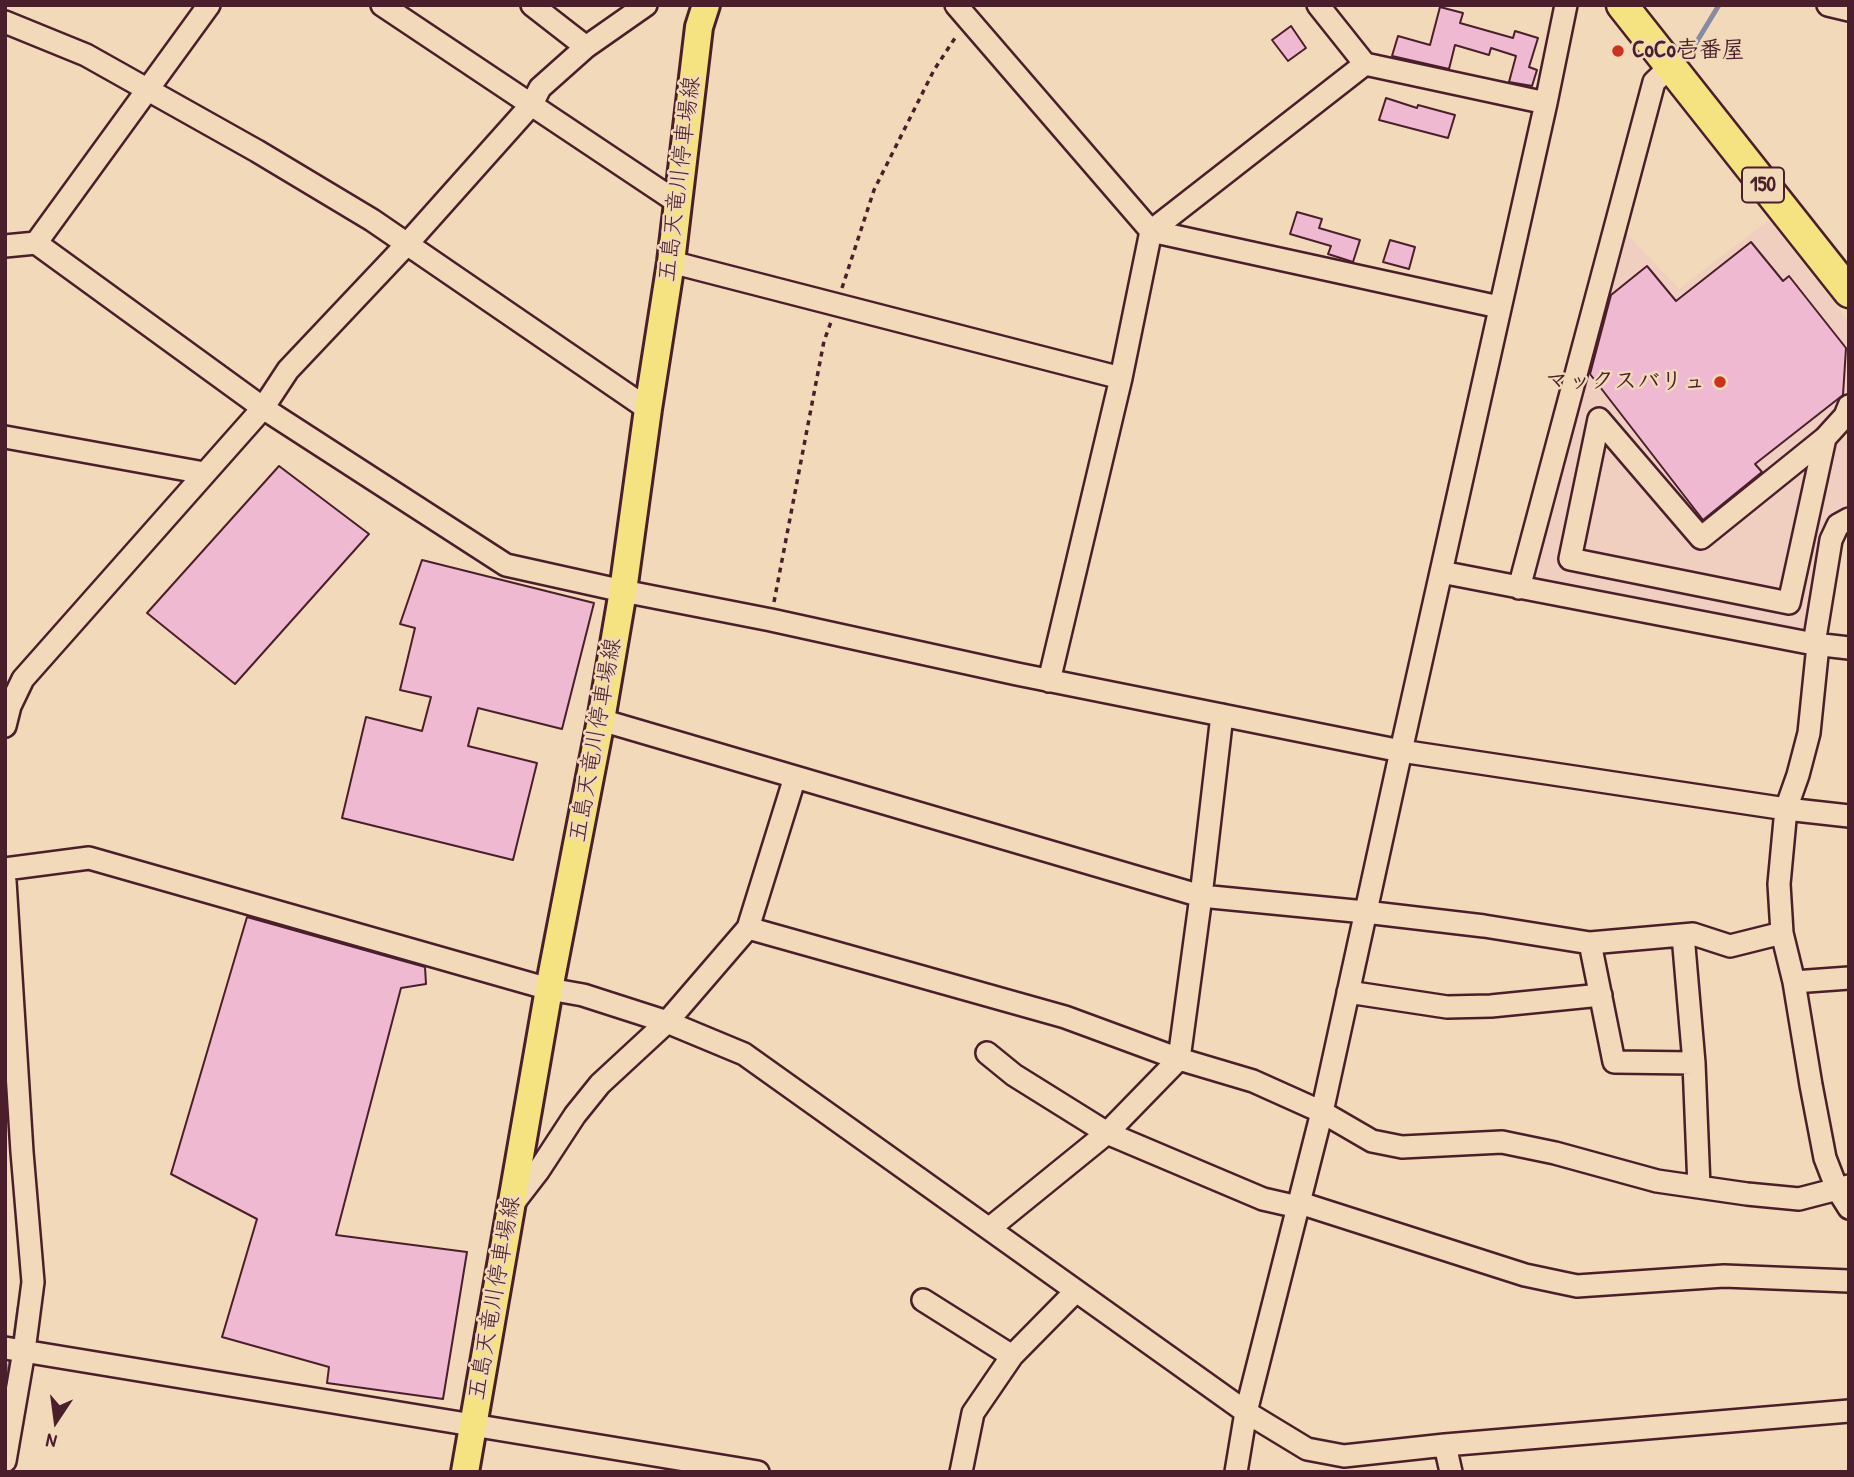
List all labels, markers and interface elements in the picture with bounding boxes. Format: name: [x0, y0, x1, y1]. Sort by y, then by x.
place label: CoCo壱番屋: [1632, 37, 1745, 65]
marker: CoCo壱番屋: [1610, 43, 1626, 59]
street label: 五島天竜川停車場線: [654, 75, 706, 283]
road number: 150: [1742, 168, 1784, 202]
place label: マックスバリュ: [1545, 368, 1706, 396]
marker: マックスバリュ: [1712, 374, 1728, 390]
street label: 五島天竜川停車場線: [564, 636, 628, 844]
street label: 五島天竜川停車場線: [463, 1194, 527, 1402]
north arrow: [21, 1386, 91, 1456]
text: N: [43, 1428, 59, 1455]

